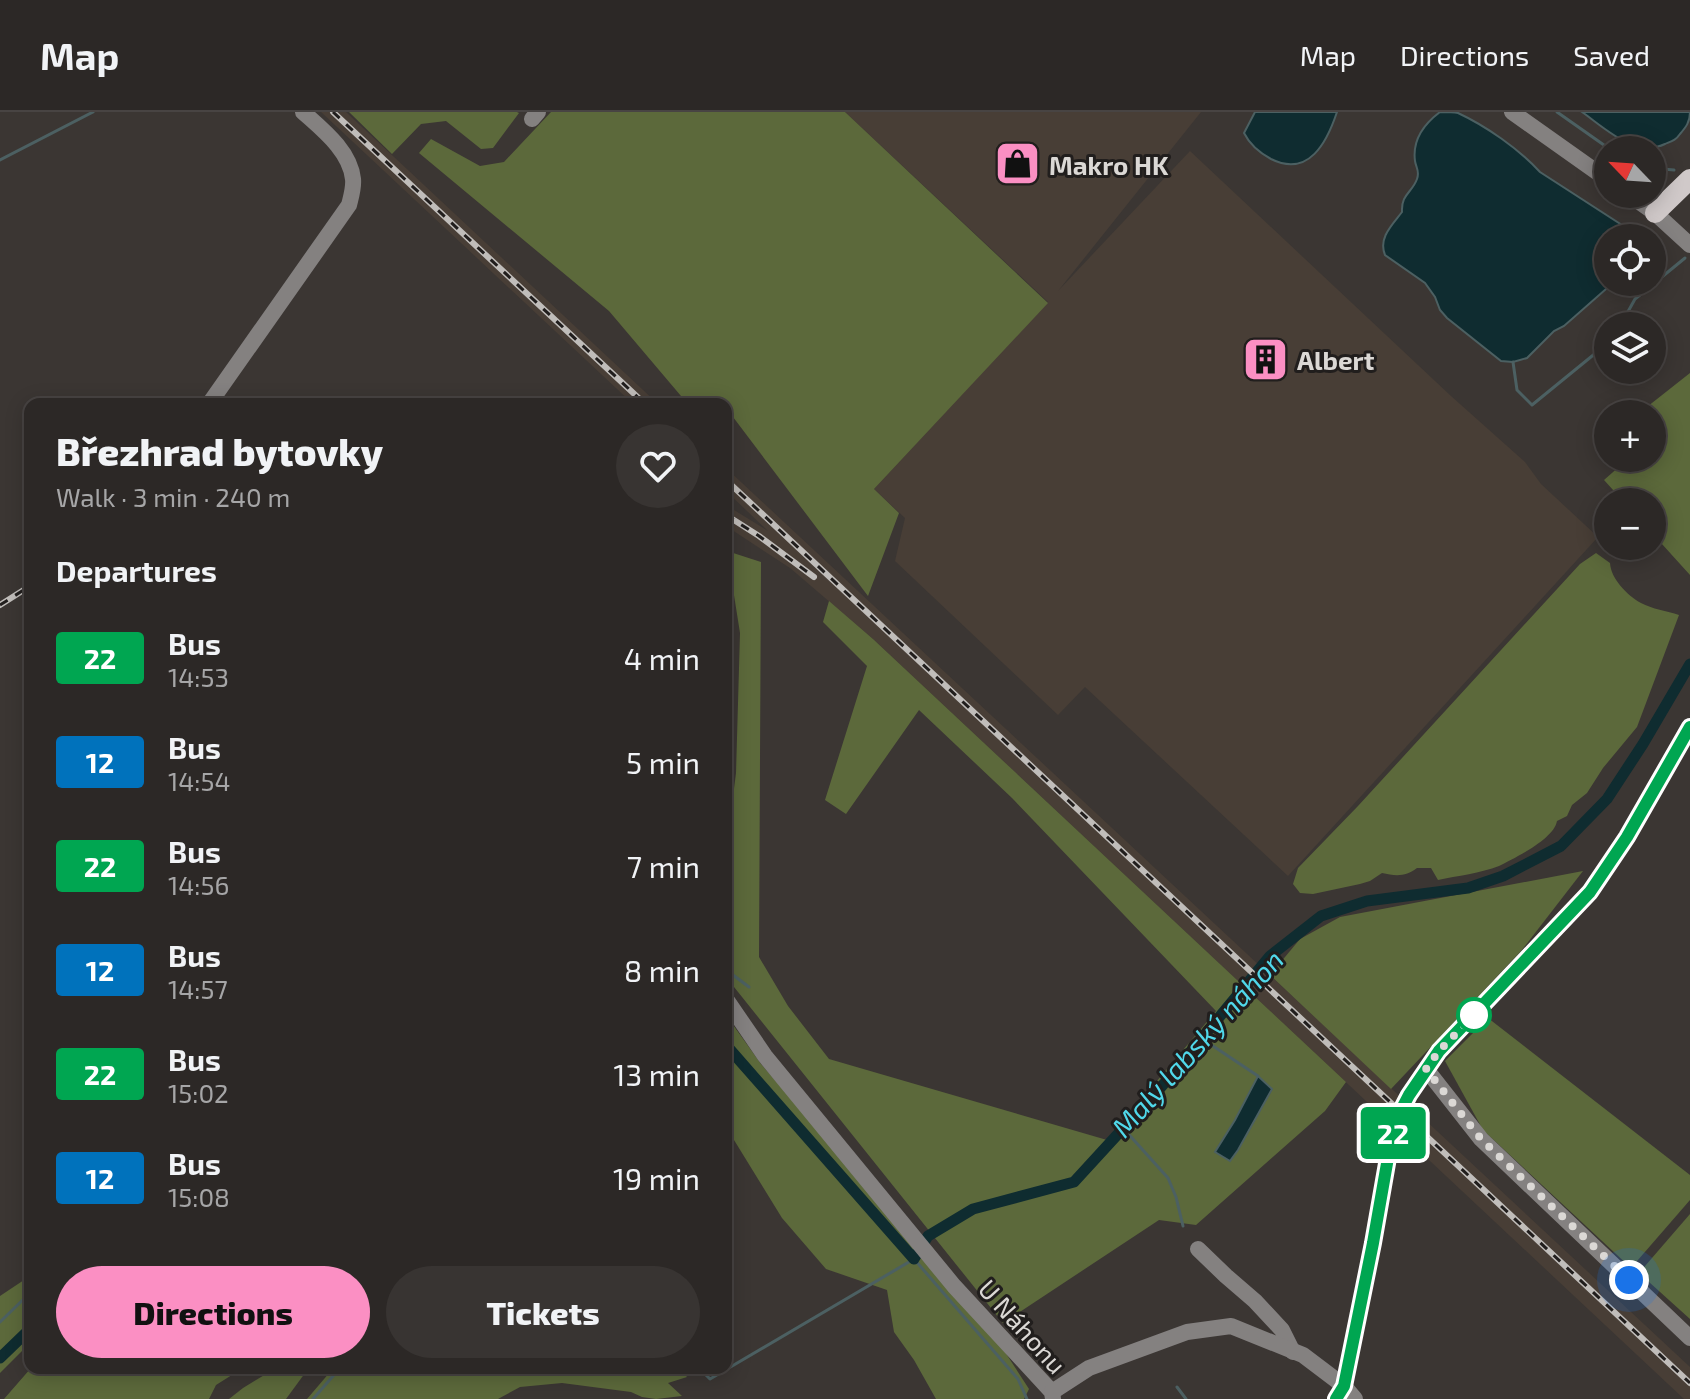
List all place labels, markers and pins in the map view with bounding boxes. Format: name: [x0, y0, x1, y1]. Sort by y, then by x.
shop icon: Makro HK: [994, 140, 1042, 188]
place label: Makro HK: [1049, 149, 1169, 180]
building icon: Albert: [1242, 335, 1290, 383]
place label: Albert: [1297, 344, 1375, 375]
unlabelled marker: [1457, 998, 1491, 1032]

